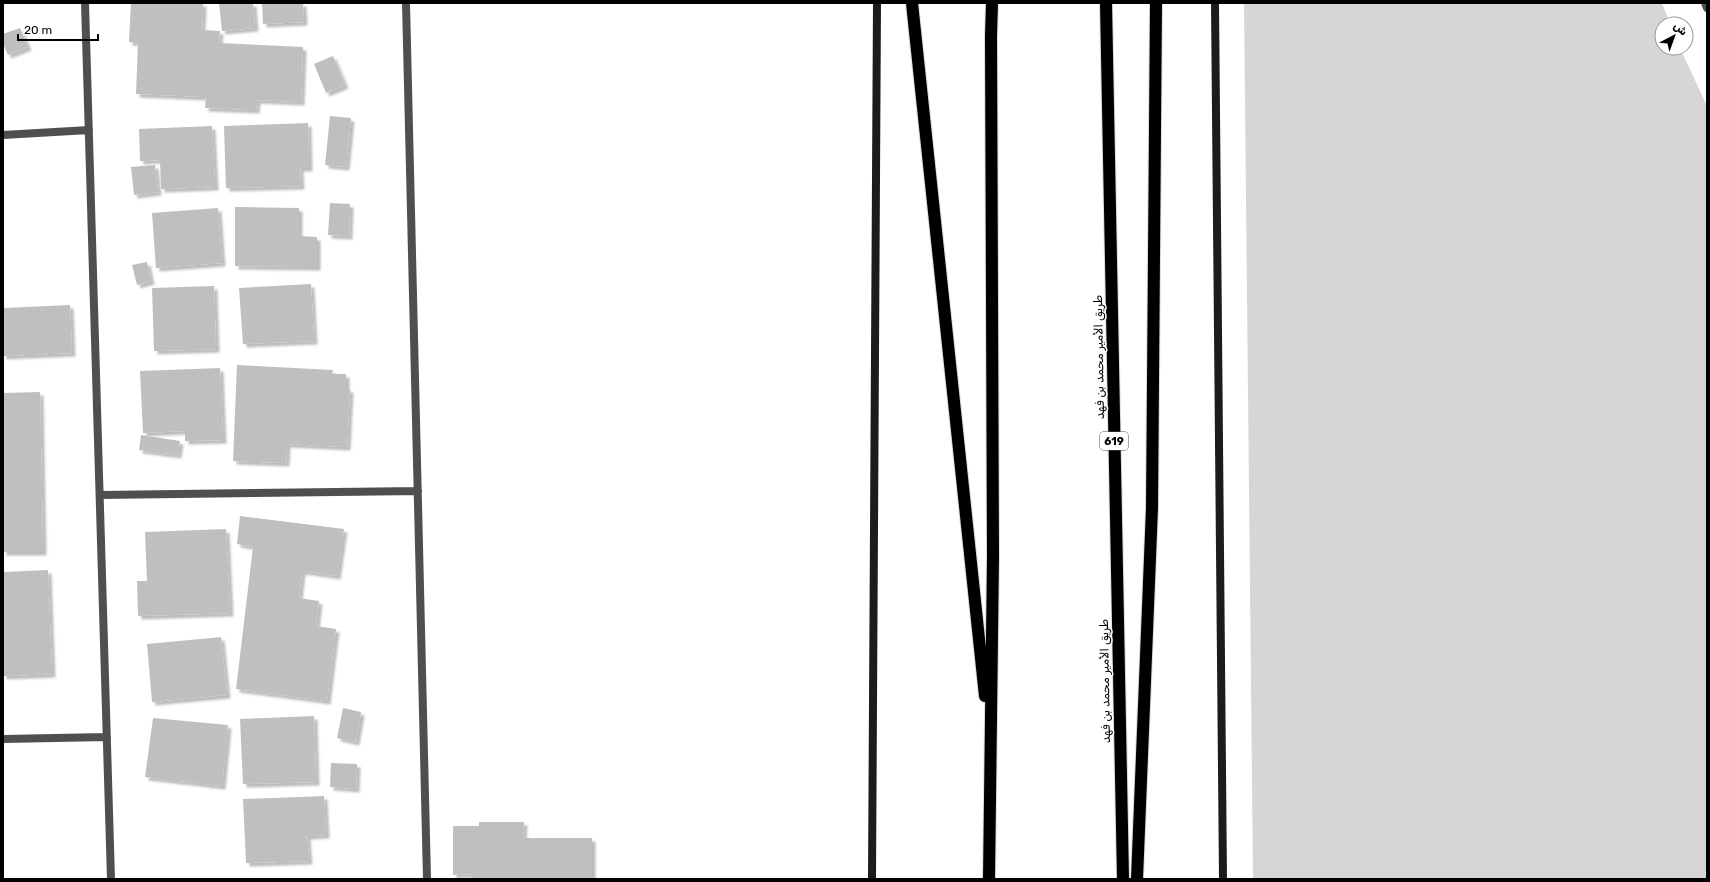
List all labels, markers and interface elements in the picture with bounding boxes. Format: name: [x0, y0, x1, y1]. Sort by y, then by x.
scale bar: [18, 16, 98, 42]
north arrow: [1654, 16, 1694, 56]
text: ش: [1671, 19, 1690, 38]
text: 20 m: [24, 23, 52, 37]
street label: طريق الأمير محمد بن فهد: [1091, 295, 1108, 419]
road number: 619: [1100, 432, 1128, 450]
street label: طريق الأمير محمد بن فهد: [1097, 619, 1114, 743]

